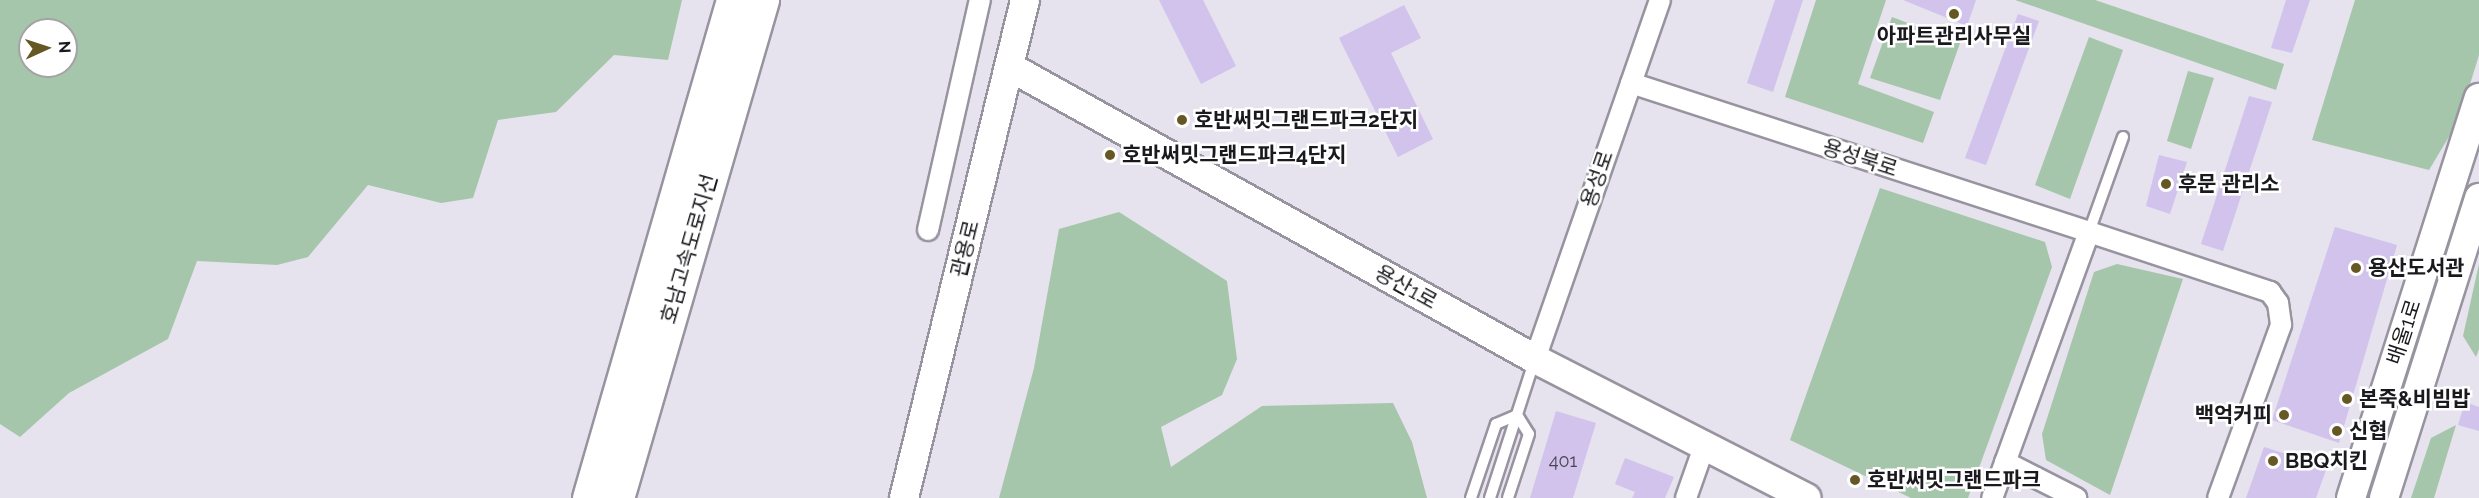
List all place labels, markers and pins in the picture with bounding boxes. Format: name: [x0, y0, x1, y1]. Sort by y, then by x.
marker: 아파트관리사무실: [1947, 7, 1961, 21]
place label: 아파트관리사무실: [1877, 23, 2031, 49]
place label: 호반써밋그랜드파크2단지: [1194, 107, 1418, 133]
marker: 호반써밋그랜드파크2단지: [1175, 113, 1189, 127]
place label: 호반써밋그랜드파크4단지: [1122, 142, 1347, 168]
marker: 호반써밋그랜드파크4단지: [1103, 148, 1117, 162]
place label: 후문 관리소: [2178, 171, 2280, 197]
marker: 후문 관리소: [2159, 177, 2173, 191]
place label: 용산도서관: [2368, 255, 2465, 281]
marker: 용산도서관: [2349, 261, 2363, 275]
place label: 본죽&비빔밥: [2359, 386, 2471, 412]
marker: 본죽&비빔밥: [2340, 392, 2354, 406]
place label: 백억커피: [2195, 402, 2272, 428]
marker: 백억커피: [2277, 408, 2291, 422]
place label: 신협: [2349, 418, 2388, 444]
marker: 신협: [2330, 424, 2344, 438]
place label: BBQ치킨: [2285, 448, 2368, 474]
marker: BBQ치킨: [2266, 454, 2280, 468]
place label: 호반써밋그랜드파크: [1867, 467, 2041, 493]
marker: 호반써밋그랜드파크: [1848, 473, 1862, 487]

